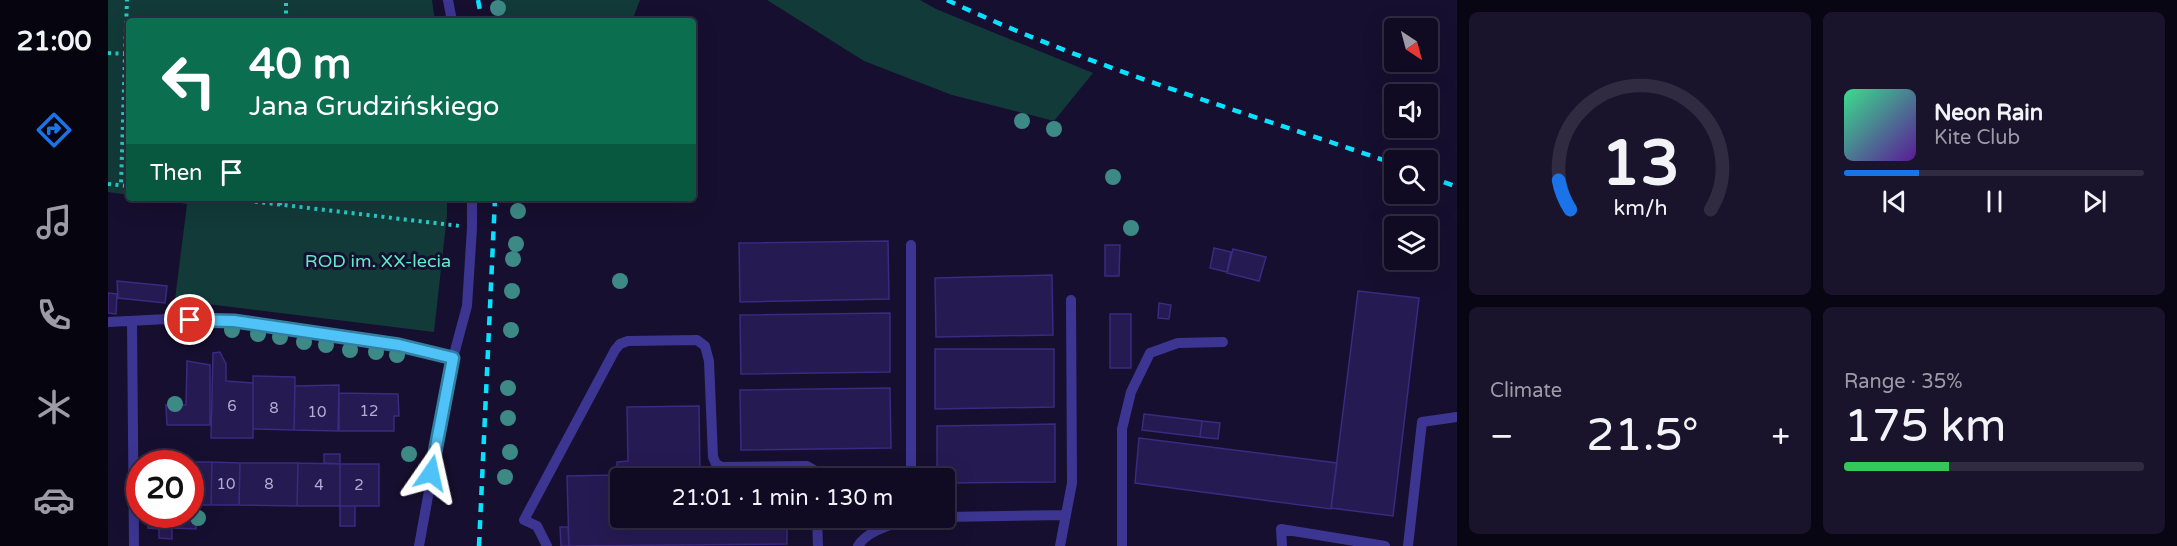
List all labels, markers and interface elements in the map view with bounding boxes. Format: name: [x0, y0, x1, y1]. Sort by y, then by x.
north arrow: [1384, 18, 1438, 72]
map controls: [1384, 18, 1438, 270]
text: 21:00: [17, 25, 91, 58]
text: 40 m: [249, 39, 351, 90]
icon: left: [150, 42, 228, 120]
button: sound: [1384, 84, 1438, 138]
text: Jana Grudzińskiego: [249, 90, 499, 123]
text: Neon Rain: [1934, 100, 2043, 126]
icon: directions: [33, 109, 75, 151]
text: Kite Club: [1934, 126, 2020, 150]
text: 13: [1601, 128, 1679, 203]
button: search: [1384, 150, 1438, 204]
icon: arrive: [215, 156, 248, 189]
text: Then: [150, 160, 203, 186]
icon: previous: [1878, 185, 1911, 218]
icon: pause: [1978, 185, 2011, 218]
icon: next: [2078, 185, 2111, 218]
text: km/h: [1613, 196, 1667, 222]
icon: music: [33, 201, 75, 243]
button: layers: [1384, 216, 1438, 270]
park label: ROD im. XX-lecia: [305, 250, 451, 272]
icon: phone: [33, 294, 75, 336]
pin: [164, 294, 215, 345]
icon: arrive: [173, 303, 206, 336]
text: Range · 35%: [1844, 370, 1963, 394]
text: Climate: [1490, 379, 1562, 403]
icon: climate: [33, 386, 75, 428]
house number: 6: [227, 397, 237, 415]
house number: 8: [269, 399, 279, 417]
text: 175 km: [1844, 400, 2006, 454]
house number: 12: [360, 402, 378, 420]
house number: 10: [308, 403, 326, 421]
text: 21.5°: [1586, 409, 1699, 463]
text: −: [1490, 417, 1514, 456]
text: +: [1771, 417, 1790, 456]
position arrow: [399, 441, 463, 505]
speed limit sign: 20: [126, 450, 204, 528]
house number: 10: [217, 475, 235, 493]
house number: 8: [264, 475, 274, 493]
house number: 4: [314, 476, 324, 494]
house number: 2: [354, 476, 364, 494]
icon: car: [33, 479, 75, 521]
text: 21:01 · 1 min · 130 m: [672, 485, 893, 511]

